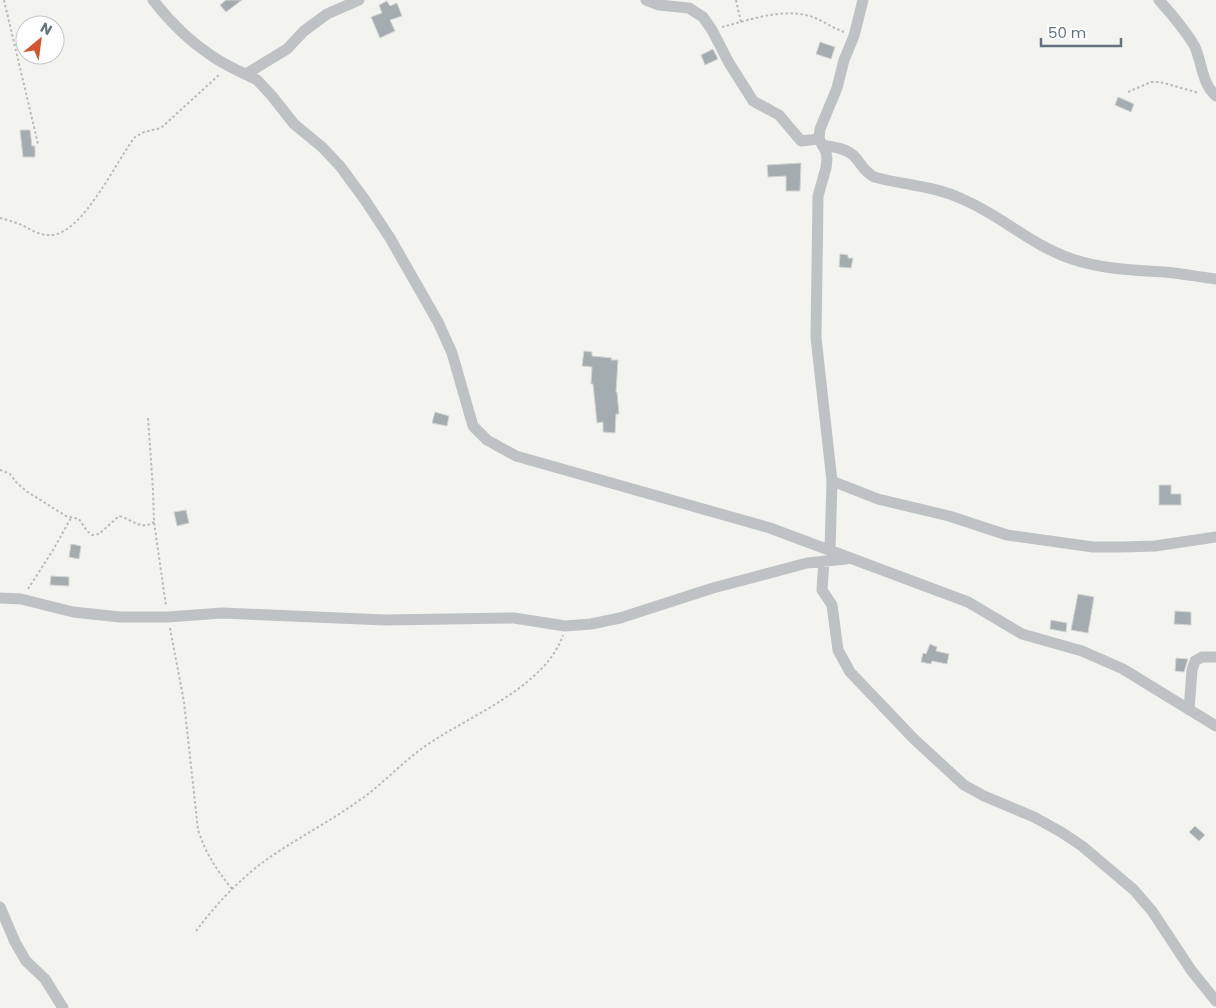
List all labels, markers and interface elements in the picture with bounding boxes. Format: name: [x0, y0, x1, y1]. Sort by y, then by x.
north arrow: [15, 15, 65, 65]
scale bar: [1041, 15, 1121, 47]
text: N: [37, 17, 56, 40]
text: 50 m: [1048, 22, 1086, 43]

